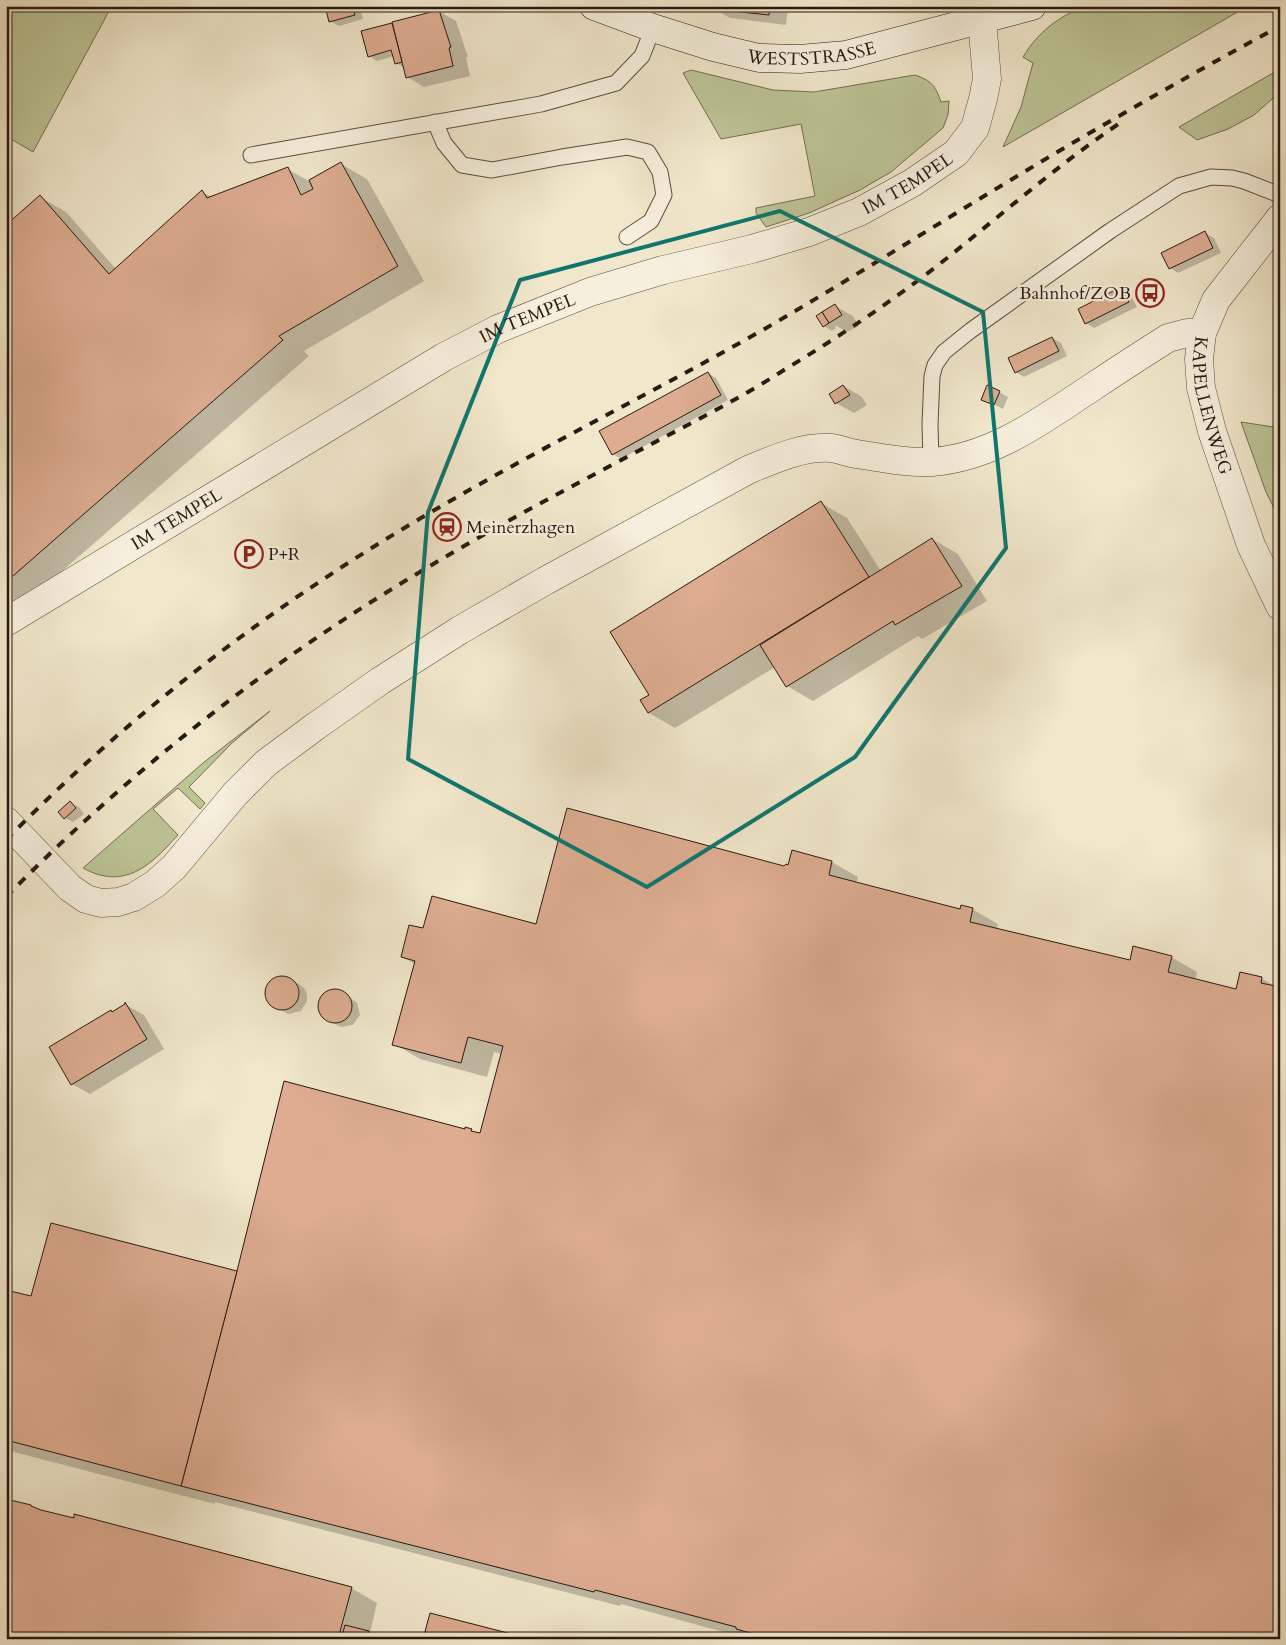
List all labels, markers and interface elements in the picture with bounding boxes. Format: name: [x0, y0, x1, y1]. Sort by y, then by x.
street label: WESTSTRASSE: [743, 36, 879, 72]
street label: IM TEMPEL: [858, 147, 958, 221]
bus stop icon: Bahnhof/ZOB: [1135, 278, 1165, 308]
place label: Bahnhof/ZOB: [1019, 281, 1131, 306]
street label: IM TEMPEL: [475, 287, 579, 350]
street label: KAPELLENWEG: [1186, 335, 1238, 478]
street label: IM TEMPEL: [126, 482, 227, 556]
station icon: Meinerzhagen: [432, 512, 462, 542]
place label: Meinerzhagen: [466, 515, 576, 540]
parking icon: P+R: [234, 539, 264, 569]
place label: P+R: [268, 542, 301, 567]

